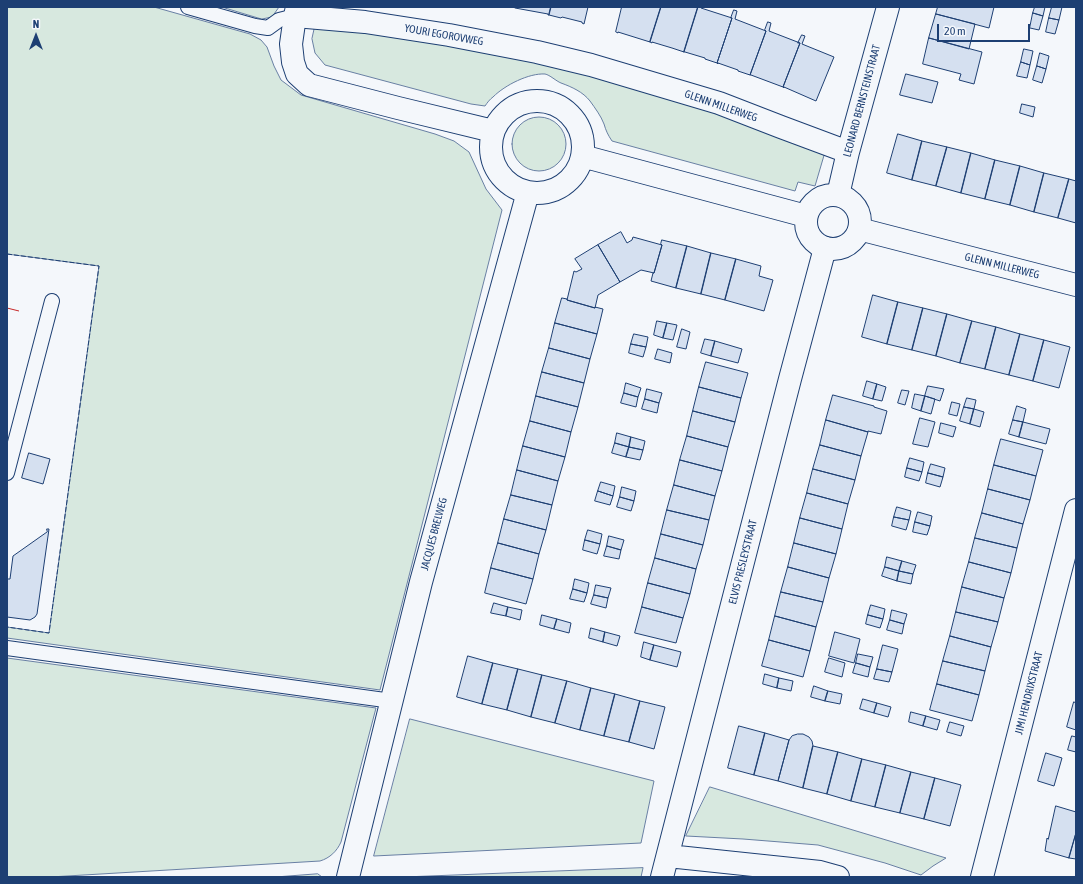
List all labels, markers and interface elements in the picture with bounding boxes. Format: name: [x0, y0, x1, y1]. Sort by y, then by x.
north arrow: [16, 16, 56, 56]
scale bar: [939, 16, 1032, 42]
text: N: [33, 18, 39, 30]
street label: YOURI EGOROVWEG: [404, 22, 484, 48]
text: 20 m: [944, 24, 966, 38]
street label: LEONARD BERNSTEINSTRAAT: [841, 43, 883, 159]
street label: GLENN MILLERWEG: [683, 87, 759, 125]
street label: GLENN MILLERWEG: [963, 250, 1041, 282]
street label: JACQUES BRELWEG: [418, 496, 450, 572]
street label: ELVIS PRESLEYSTRAAT: [726, 518, 760, 606]
street label: JIMI HENDRIXSTRAAT: [1012, 650, 1046, 736]

